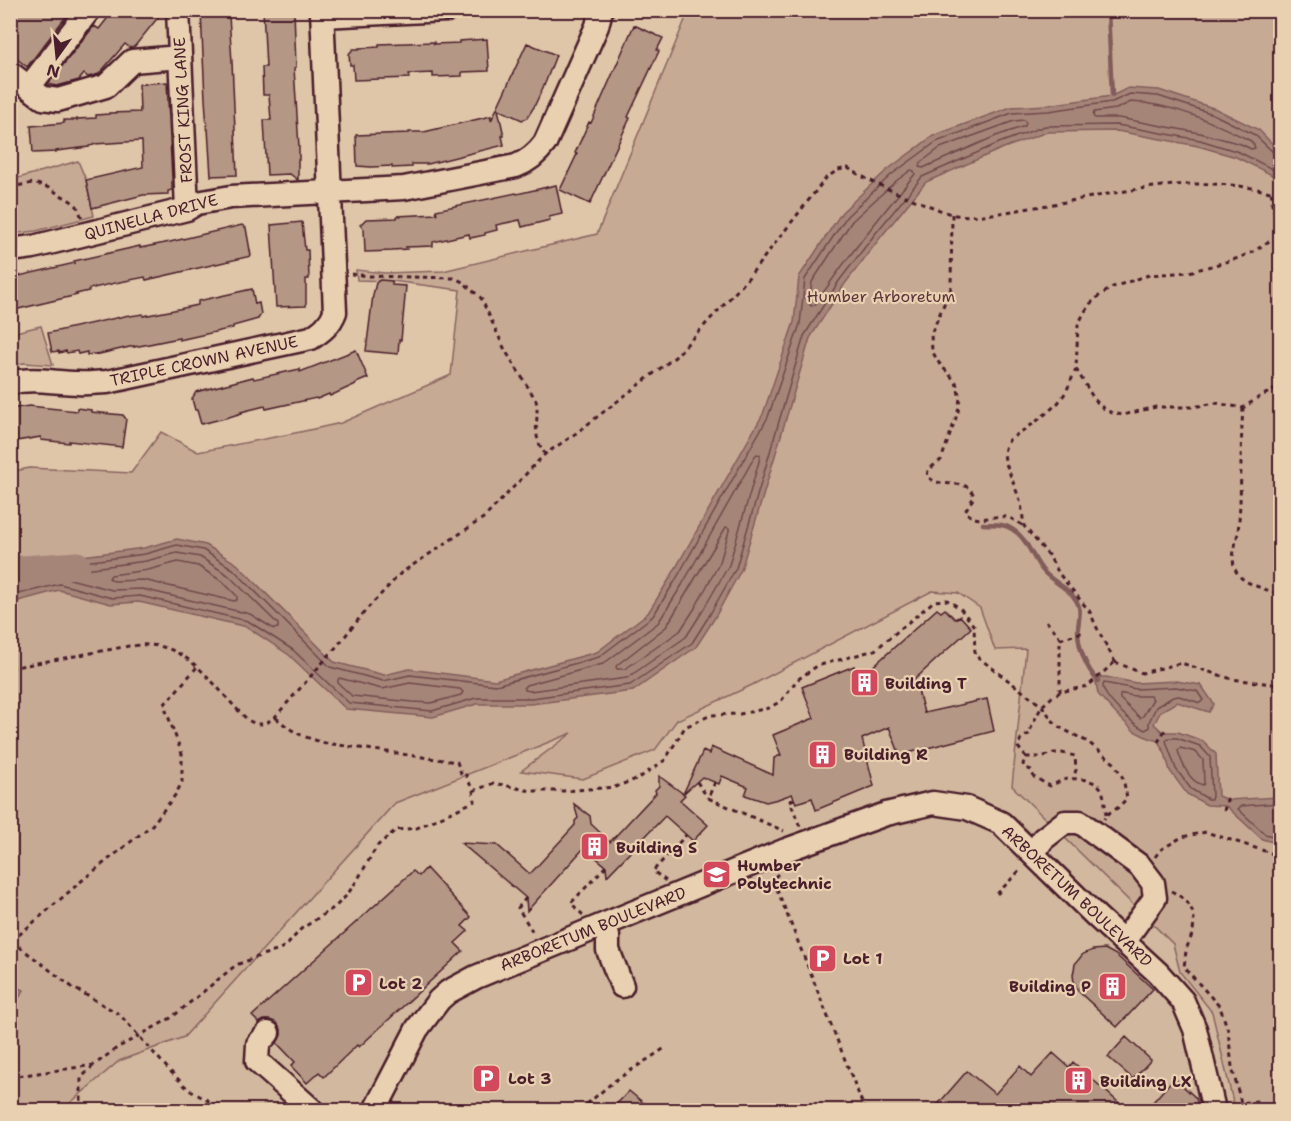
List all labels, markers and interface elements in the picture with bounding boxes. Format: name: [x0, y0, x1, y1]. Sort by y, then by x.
north arrow: [27, 27, 87, 87]
street label: FROST KING LANE: [169, 37, 197, 183]
text: N: [44, 59, 62, 83]
street label: QUINELLA DRIVE: [82, 189, 220, 245]
park label: Humber Arboretum: [807, 286, 955, 307]
street label: TRIPLE CROWN AVENUE: [108, 331, 300, 391]
building icon: Building T: [848, 667, 880, 699]
place label: Building T: [885, 673, 967, 694]
building icon: Building R: [807, 738, 839, 770]
place label: Building R: [844, 744, 928, 765]
street label: ARBORETUM BOULEVARD: [997, 820, 1157, 972]
building icon: Building S: [579, 831, 611, 863]
place label: Building S: [616, 837, 697, 858]
place label: Humber Polytechnic: [737, 855, 832, 894]
school or university icon: Humber Polytechnic: [700, 858, 732, 890]
street label: ARBORETUM BOULEVARD: [497, 882, 689, 976]
parking icon: Lot 1: [806, 942, 838, 974]
place label: Lot 1: [843, 948, 882, 969]
parking icon: Lot 2: [342, 967, 374, 999]
building icon: Building P: [1096, 970, 1128, 1002]
place label: Lot 2: [379, 973, 422, 994]
place label: Building P: [1009, 976, 1091, 997]
parking icon: Lot 3: [471, 1062, 503, 1094]
building icon: Building LX: [1063, 1065, 1095, 1097]
place label: Lot 3: [508, 1068, 551, 1089]
place label: Building LX: [1100, 1071, 1192, 1092]

